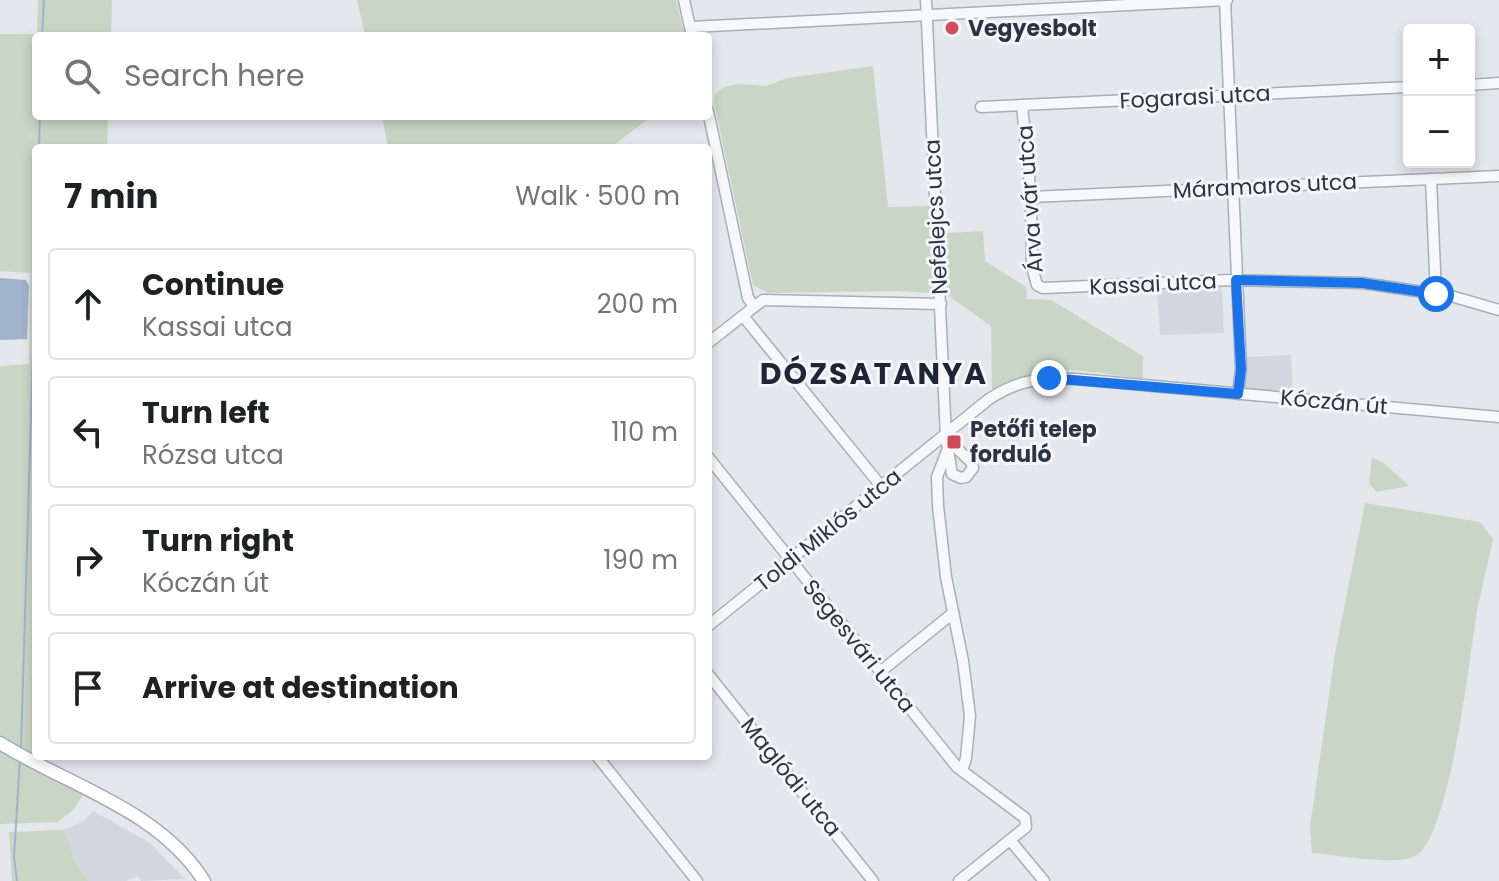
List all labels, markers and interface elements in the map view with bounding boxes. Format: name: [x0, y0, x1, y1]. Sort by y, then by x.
place label: Vegyesbolt: [968, 13, 1097, 44]
marker: Vegyesbolt: [943, 19, 961, 37]
map controls: [1403, 24, 1475, 168]
button: +: [1403, 24, 1475, 96]
search box: [32, 32, 712, 120]
icon: search: [60, 54, 104, 98]
text: Search here: [124, 54, 305, 97]
street label: Fogarasi utca: [1119, 78, 1271, 116]
button: −: [1403, 96, 1475, 168]
street label: Árva vár utca: [1009, 124, 1051, 274]
street label: Nefelejcs utca: [916, 139, 956, 295]
street label: Máramaros utca: [1172, 166, 1358, 206]
text: 7 min: [64, 172, 158, 220]
text: Walk · 500 m: [515, 178, 680, 214]
text: Continue: [142, 263, 284, 306]
street label: Kassai utca: [1089, 265, 1217, 303]
route start: [1418, 276, 1454, 312]
icon: ahead: [66, 282, 110, 326]
text: 200 m: [597, 286, 678, 322]
text: Kassai utca: [142, 309, 293, 345]
district label: DÓZSATANYA: [760, 352, 988, 395]
route end: [1031, 360, 1067, 396]
street label: Kóczán út: [1279, 382, 1389, 422]
text: Turn left: [142, 391, 270, 434]
icon: left: [66, 410, 110, 454]
text: 110 m: [611, 414, 678, 450]
place label: Petőfi telep forduló: [970, 414, 1097, 470]
marker: Petőfi telep forduló: [945, 433, 963, 451]
text: Rózsa utca: [142, 437, 284, 473]
street label: Toldi Miklós utca: [748, 461, 908, 599]
text: Turn right: [142, 519, 294, 562]
icon: right: [66, 538, 110, 582]
text: 190 m: [603, 542, 678, 578]
text: Kóczán út: [142, 565, 269, 601]
street label: Segesvári utca: [795, 573, 923, 719]
icon: arrive: [66, 666, 110, 710]
text: Arrive at destination: [142, 666, 459, 709]
street label: Maglódi utca: [733, 711, 849, 843]

